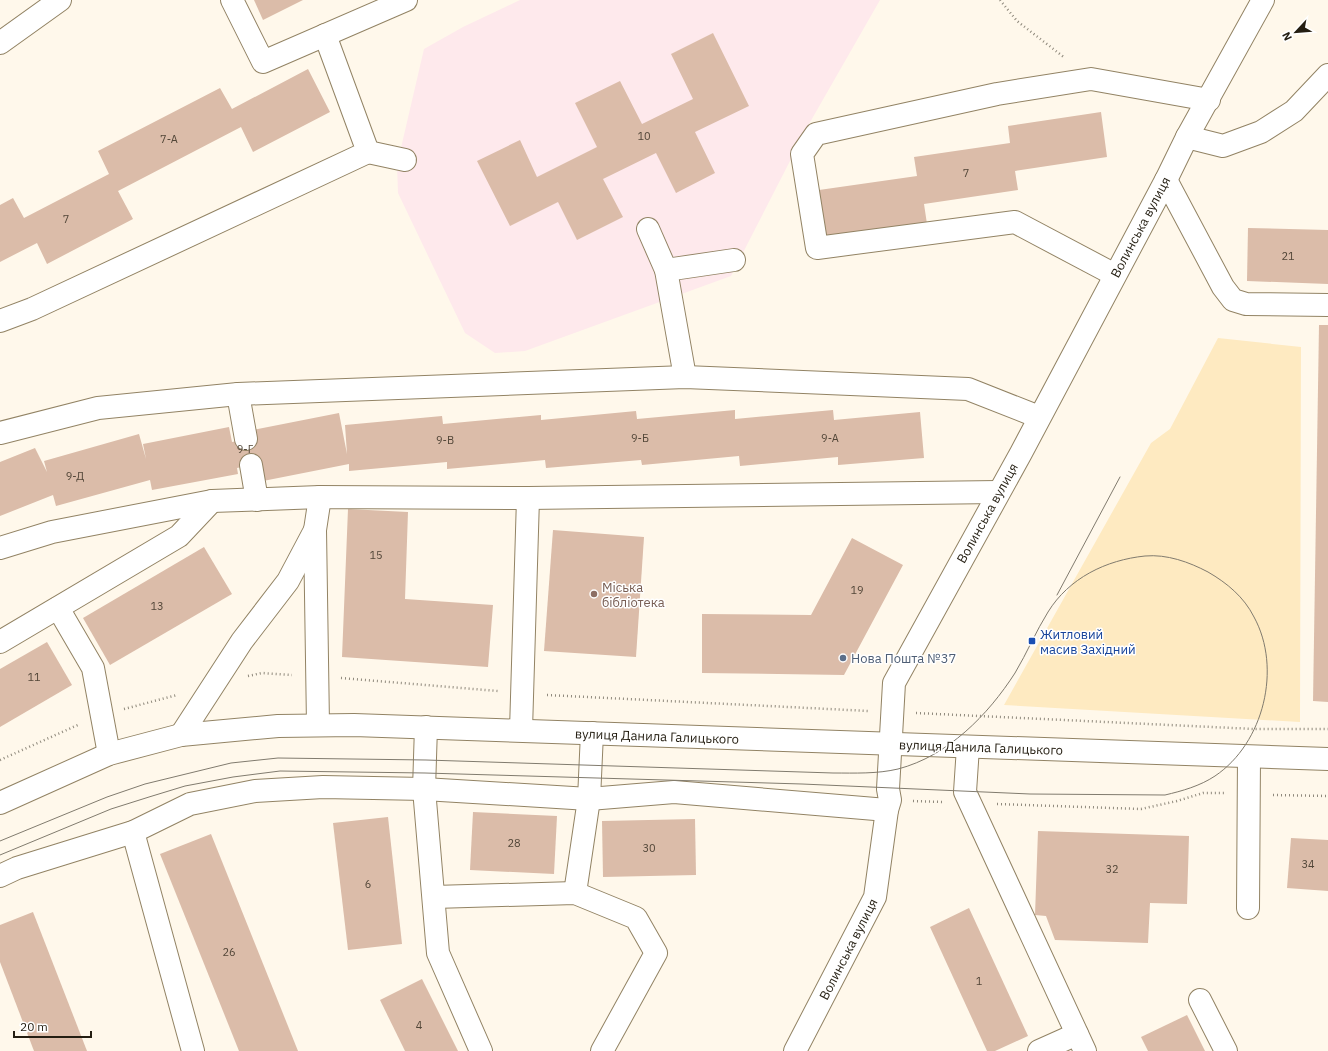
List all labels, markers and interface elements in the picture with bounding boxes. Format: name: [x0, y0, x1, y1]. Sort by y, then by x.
north arrow: [1276, 12, 1316, 52]
text: N: [1279, 30, 1295, 43]
house number: 10: [637, 129, 651, 143]
house number: 7-А: [160, 132, 178, 146]
house number: 7: [963, 166, 969, 180]
street label: Волинська вулиця: [1107, 174, 1174, 281]
house number: 7: [63, 212, 69, 226]
house number: 21: [1281, 249, 1295, 263]
house number: 9-Б: [631, 431, 649, 445]
house number: 9-А: [821, 431, 839, 445]
house number: 9-В: [436, 433, 454, 447]
house number: 9-Г: [237, 442, 254, 456]
street label: Волинська вулиця: [953, 460, 1022, 566]
house number: 9-Д: [66, 469, 84, 483]
house number: 15: [369, 548, 383, 562]
place label: Міська бібліотека: [602, 579, 665, 611]
house number: 19: [850, 583, 864, 597]
marker: Міська бібліотека: [589, 589, 599, 599]
house number: 13: [150, 599, 164, 613]
place label: Житловий масив Західний: [1040, 626, 1136, 658]
marker: Житловий масив Західний: [1027, 636, 1037, 646]
place label: Нова Пошта №37: [851, 650, 956, 667]
marker: Нова Пошта №37: [838, 653, 848, 663]
house number: 11: [27, 670, 41, 684]
street label: вулиця Данила Галицького: [575, 725, 739, 748]
street label: вулиця Данила Галицького: [899, 736, 1063, 759]
house number: 28: [507, 836, 521, 850]
house number: 30: [642, 841, 656, 855]
house number: 34: [1301, 857, 1315, 871]
house number: 32: [1105, 862, 1119, 876]
house number: 6: [365, 877, 371, 891]
street label: Волинська вулиця: [815, 896, 881, 1003]
house number: 26: [222, 945, 236, 959]
house number: 1: [976, 974, 983, 988]
scale bar: [14, 1013, 91, 1039]
house number: 4: [416, 1018, 423, 1032]
text: 20 m: [20, 1019, 48, 1034]

